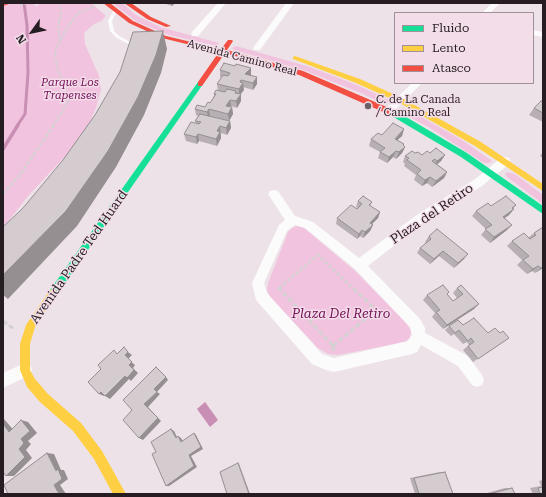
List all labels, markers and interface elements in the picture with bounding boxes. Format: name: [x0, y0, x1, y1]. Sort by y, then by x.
north arrow: [12, 12, 52, 52]
legend: [394, 12, 534, 84]
text: Fluido: [432, 21, 469, 35]
text: N: [14, 32, 29, 46]
street label: Avenida Camino Real: [186, 37, 298, 79]
text: Lento: [432, 41, 466, 55]
text: Atasco: [432, 61, 471, 75]
park label: Parque Los Trapenses: [41, 76, 99, 102]
place label: C. de La Canada / Camino Real: [376, 93, 460, 119]
marker: C. de La Canada / Camino Real: [363, 101, 373, 111]
street label: Plaza del Retiro: [388, 181, 476, 247]
street label: Avenida Padre Ted Huard: [27, 187, 131, 327]
park label: Plaza Del Retiro: [292, 306, 390, 322]

